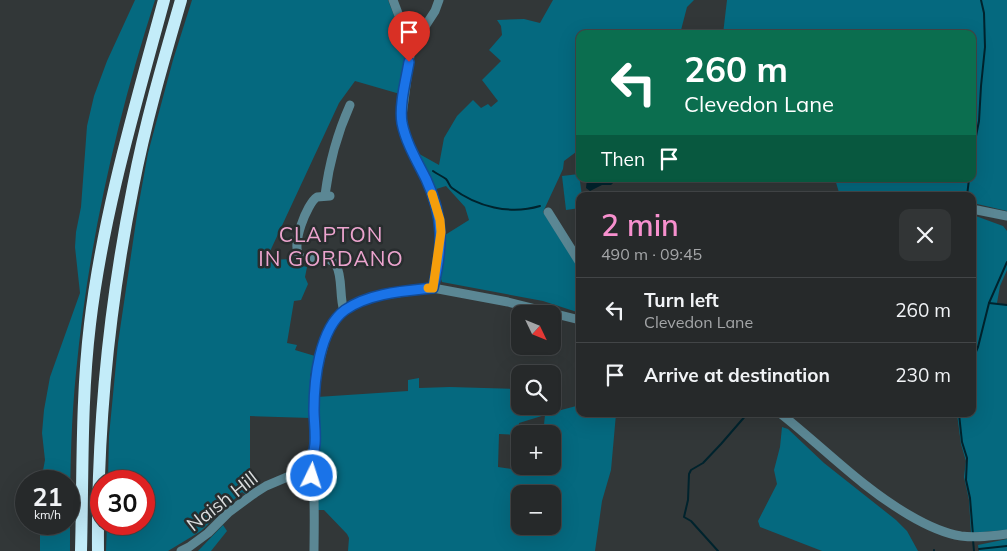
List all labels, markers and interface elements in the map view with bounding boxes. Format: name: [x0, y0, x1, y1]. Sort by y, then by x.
pin: [388, 11, 430, 62]
icon: arrive: [395, 18, 423, 46]
text: 260 m: [684, 47, 788, 91]
icon: left: [601, 50, 666, 115]
text: Clevedon Lane: [684, 90, 834, 118]
icon: arrive: [655, 145, 683, 173]
text: Then: [601, 147, 645, 171]
text: 2 min: [601, 206, 679, 244]
button: close: [899, 209, 951, 261]
district label: CLAPTON IN GORDANO: [258, 221, 404, 271]
text: 490 m · 09:45: [601, 244, 702, 264]
text: Turn left: [644, 288, 719, 312]
icon: left: [601, 296, 629, 324]
text: 260 m: [895, 298, 951, 322]
north arrow: [511, 305, 561, 355]
map controls: [511, 305, 561, 535]
text: Clevedon Lane: [644, 312, 753, 332]
icon: arrive: [601, 361, 629, 389]
text: Arrive at destination: [644, 363, 830, 387]
text: 230 m: [895, 363, 951, 387]
button: search: [511, 365, 561, 415]
button: +: [511, 425, 561, 475]
position arrow: [285, 449, 337, 501]
street label: Naish Hill: [182, 466, 262, 536]
speed limit sign: 30: [90, 470, 155, 535]
text: 21: [32, 481, 63, 512]
button: −: [511, 485, 561, 535]
text: km/h: [34, 507, 61, 522]

